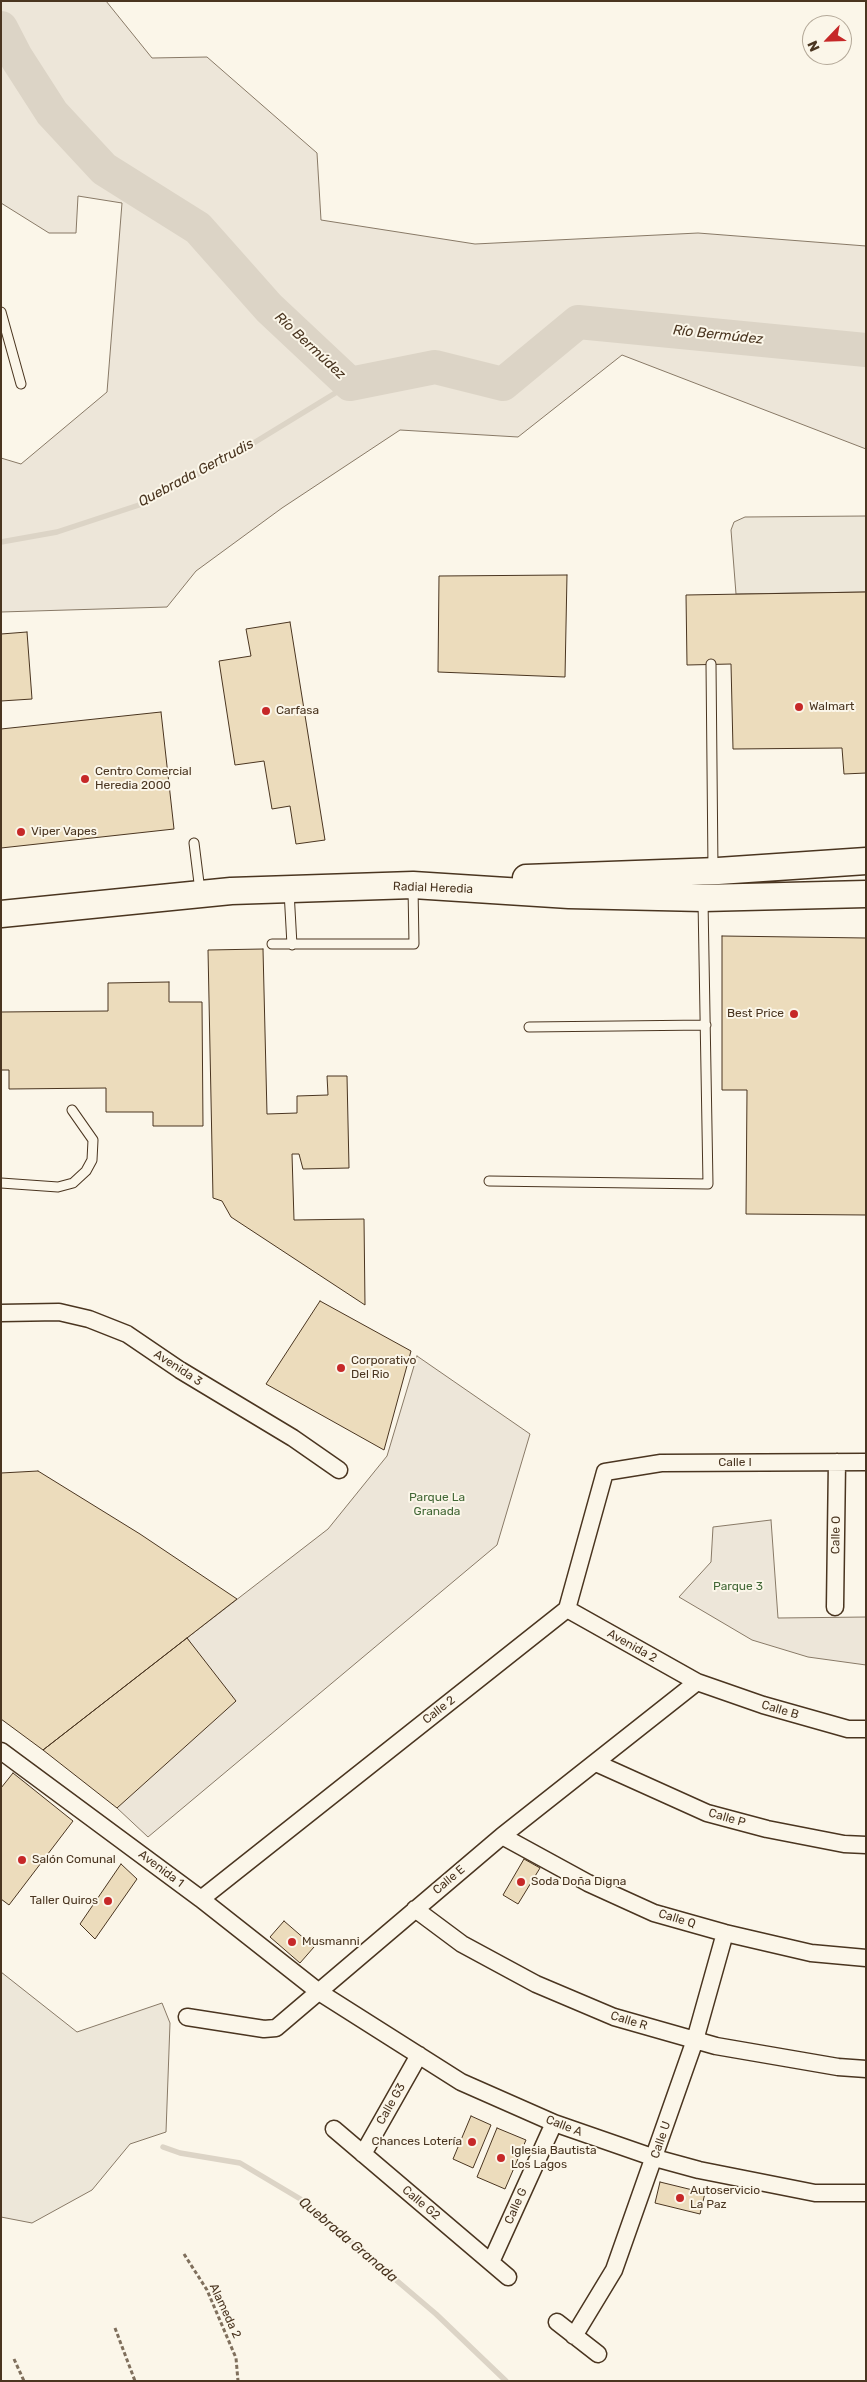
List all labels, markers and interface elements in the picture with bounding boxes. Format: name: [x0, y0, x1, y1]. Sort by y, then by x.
north arrow: [802, 15, 852, 65]
text: N: [804, 38, 824, 54]
water label: Río Bermúdez: [271, 309, 349, 383]
water label: Río Bermúdez: [672, 322, 764, 348]
water label: Quebrada Gertrudis: [135, 435, 257, 511]
place label: Walmart: [809, 700, 854, 714]
marker: Walmart: [793, 701, 805, 713]
place label: Carfasa: [276, 704, 319, 718]
marker: Carfasa: [260, 705, 272, 717]
place label: Centro Comercial Heredia 2000: [95, 765, 192, 793]
marker: Centro Comercial Heredia 2000: [79, 773, 91, 785]
place label: Viper Vapes: [31, 825, 97, 839]
marker: Viper Vapes: [15, 826, 27, 838]
street label: Radial Heredia: [393, 879, 473, 897]
place label: Best Price: [727, 1007, 784, 1021]
marker: Best Price: [788, 1008, 800, 1020]
street label: Avenida 3: [151, 1347, 205, 1389]
place label: Corporativo Del Rio: [351, 1354, 416, 1382]
marker: Corporativo Del Rio: [335, 1362, 347, 1374]
street label: Calle I: [718, 1456, 752, 1470]
park label: Parque La Granada: [409, 1491, 465, 1519]
street label: Calle O: [828, 1516, 844, 1554]
park label: Parque 3: [713, 1580, 763, 1594]
street label: Avenida 2: [605, 1626, 659, 1666]
street label: Calle 2: [420, 1693, 458, 1727]
street label: Calle B: [760, 1698, 800, 1722]
street label: Calle P: [707, 1806, 747, 1830]
street label: Avenida 1: [136, 1847, 186, 1891]
place label: Salón Comunal: [32, 1853, 116, 1867]
marker: Salón Comunal: [16, 1854, 28, 1866]
street label: Calle E: [430, 1862, 468, 1898]
place label: Soda Doña Digna: [531, 1875, 626, 1889]
marker: Soda Doña Digna: [515, 1876, 527, 1888]
place label: Taller Quiros: [30, 1894, 98, 1908]
marker: Taller Quiros: [102, 1895, 114, 1907]
street label: Calle Q: [657, 1907, 697, 1931]
place label: Musmanni: [302, 1935, 360, 1949]
marker: Musmanni: [286, 1936, 298, 1948]
street label: Calle R: [609, 2009, 649, 2033]
street label: Calle G3: [373, 2081, 409, 2127]
street label: Calle A: [544, 2112, 584, 2140]
street label: Calle U: [648, 2119, 674, 2161]
place label: Chances Lotería: [371, 2135, 462, 2149]
marker: Chances Lotería: [466, 2136, 478, 2148]
place label: Iglesia Bautista Los Lagos: [511, 2144, 597, 2172]
marker: Iglesia Bautista Los Lagos: [495, 2152, 507, 2164]
street label: Calle G2: [399, 2183, 443, 2223]
place label: Autoservicio La Paz: [690, 2184, 760, 2212]
street label: Calle G: [502, 2186, 530, 2226]
marker: Autoservicio La Paz: [674, 2192, 686, 2204]
water label: Quebrada Granada: [295, 2194, 401, 2286]
street label: Alameda 2: [206, 2281, 244, 2341]

